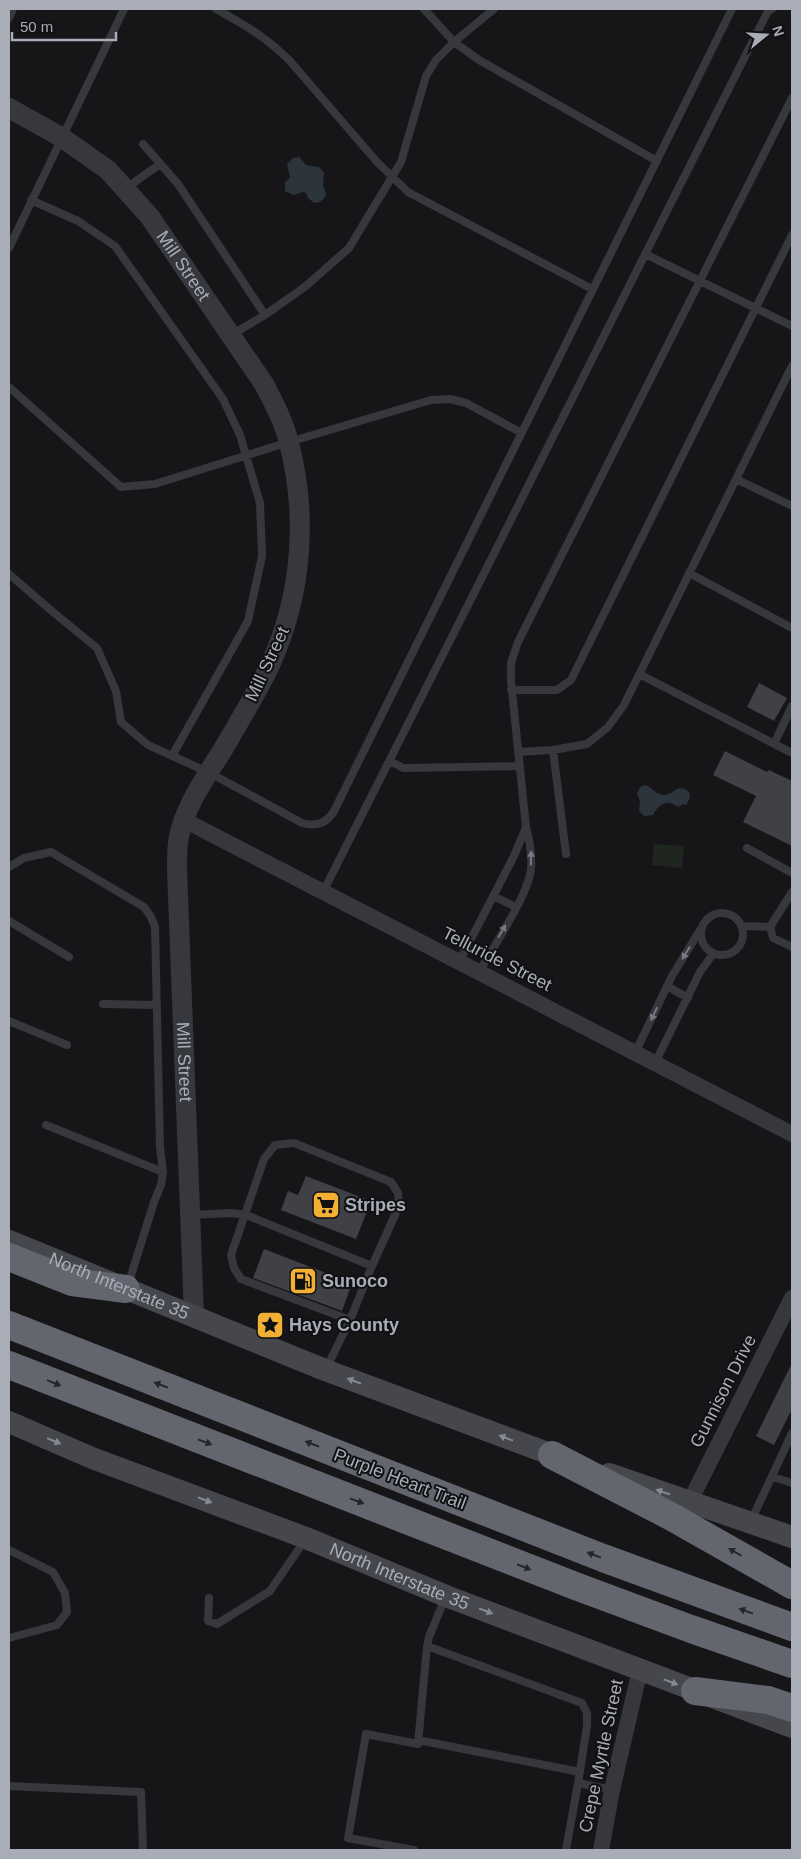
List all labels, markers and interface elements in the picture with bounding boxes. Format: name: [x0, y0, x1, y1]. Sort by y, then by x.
scale bar: [12, 10, 116, 42]
north arrow: [741, 10, 791, 60]
text: 50 m: [20, 18, 53, 35]
text: N: [769, 24, 788, 38]
street label: Mill Street: [152, 227, 214, 304]
street label: Mill Street: [241, 624, 293, 704]
one-way arrow: [527, 850, 535, 866]
street label: Telluride Street: [439, 923, 555, 995]
one-way arrow: [498, 924, 507, 937]
one-way arrow: [682, 946, 691, 960]
one-way arrow: [649, 1007, 657, 1021]
street label: Mill Street: [173, 1021, 196, 1102]
supermarket icon: Stripes: [311, 1190, 341, 1220]
place label: Stripes: [345, 1195, 406, 1215]
street label: North Interstate 35: [46, 1249, 192, 1323]
fuel station icon: Sunoco: [288, 1266, 318, 1296]
place label: Sunoco: [322, 1271, 388, 1291]
place icon: Hays County: [255, 1310, 285, 1340]
place label: Hays County: [289, 1315, 399, 1335]
street label: Gunnison Drive: [686, 1331, 760, 1451]
one-way arrow: [346, 1377, 361, 1385]
one-way arrow: [47, 1379, 61, 1387]
one-way arrow: [153, 1381, 168, 1389]
one-way arrow: [498, 1434, 513, 1442]
one-way arrow: [47, 1438, 61, 1446]
one-way arrow: [198, 1438, 213, 1446]
one-way arrow: [304, 1440, 319, 1448]
street label: Purple Heart Trail: [331, 1445, 469, 1513]
one-way arrow: [656, 1488, 671, 1496]
one-way arrow: [198, 1496, 213, 1504]
one-way arrow: [350, 1497, 365, 1505]
street label: North Interstate 35: [327, 1539, 472, 1614]
one-way arrow: [728, 1548, 741, 1557]
one-way arrow: [587, 1550, 601, 1558]
one-way arrow: [517, 1563, 532, 1571]
one-way arrow: [479, 1607, 494, 1615]
one-way arrow: [739, 1607, 754, 1614]
street label: Crepe Myrtle Street: [575, 1678, 627, 1834]
one-way arrow: [664, 1678, 679, 1686]

